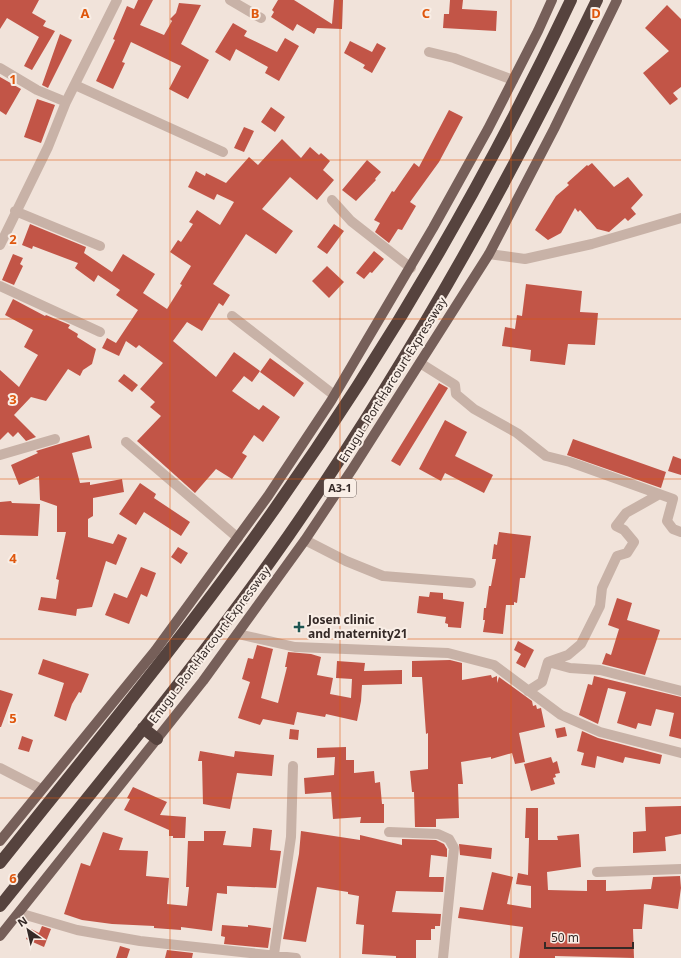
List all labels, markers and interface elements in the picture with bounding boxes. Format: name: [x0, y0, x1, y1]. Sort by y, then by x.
text: A: [81, 4, 90, 22]
text: B: [251, 4, 259, 22]
text: C: [422, 4, 430, 22]
text: D: [591, 4, 601, 22]
text: 1: [9, 70, 17, 88]
text: 2: [9, 230, 17, 248]
street label: Enugu - Port Harcourt Expressway: [334, 293, 451, 466]
text: 3: [9, 390, 17, 408]
road number: A3-1: [324, 479, 356, 497]
text: 4: [9, 549, 17, 567]
street label: Enugu - Port Harcourt Expressway: [145, 562, 275, 727]
place label: Josen clinic and maternity21: [307, 611, 408, 642]
marker: Josen clinic and maternity21: [293, 621, 305, 633]
text: 5: [9, 709, 17, 727]
text: 6: [9, 869, 17, 887]
north arrow: [8, 910, 48, 950]
text: N: [14, 913, 30, 930]
scale bar: [545, 924, 633, 950]
text: 50 m: [551, 929, 579, 946]

